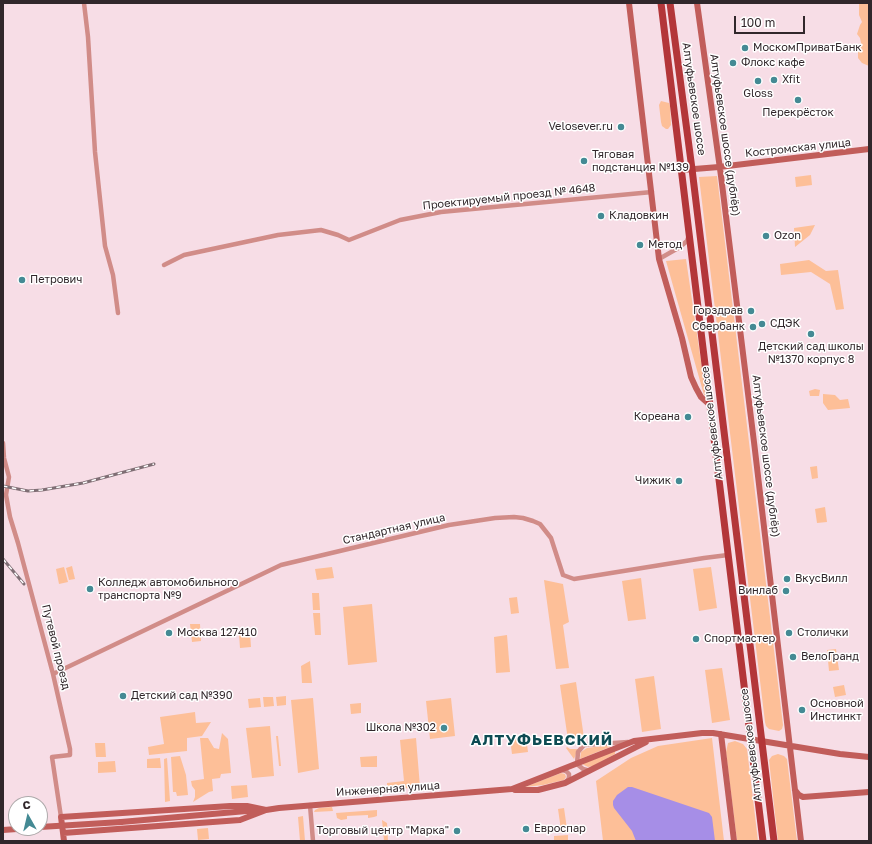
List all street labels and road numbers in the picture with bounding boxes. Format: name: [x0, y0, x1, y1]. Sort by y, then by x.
street label: Алтуфьевское шоссе: [680, 42, 708, 156]
street label: Алтуфьевское шоссе (дублёр): [707, 53, 743, 217]
street label: Костромская улица: [744, 136, 852, 160]
street label: Проектируемый проезд № 4648: [422, 181, 596, 213]
street label: Алтуфьевское шоссе: [699, 366, 725, 480]
street label: Алтуфьевское шоссе (дублёр): [749, 374, 783, 538]
street label: Стандартная улица: [341, 511, 447, 547]
street label: Путевой проезд: [39, 603, 73, 691]
street label: Алтуфьевское шоссе: [738, 688, 764, 802]
street label: Инженерная улица: [336, 779, 440, 799]

